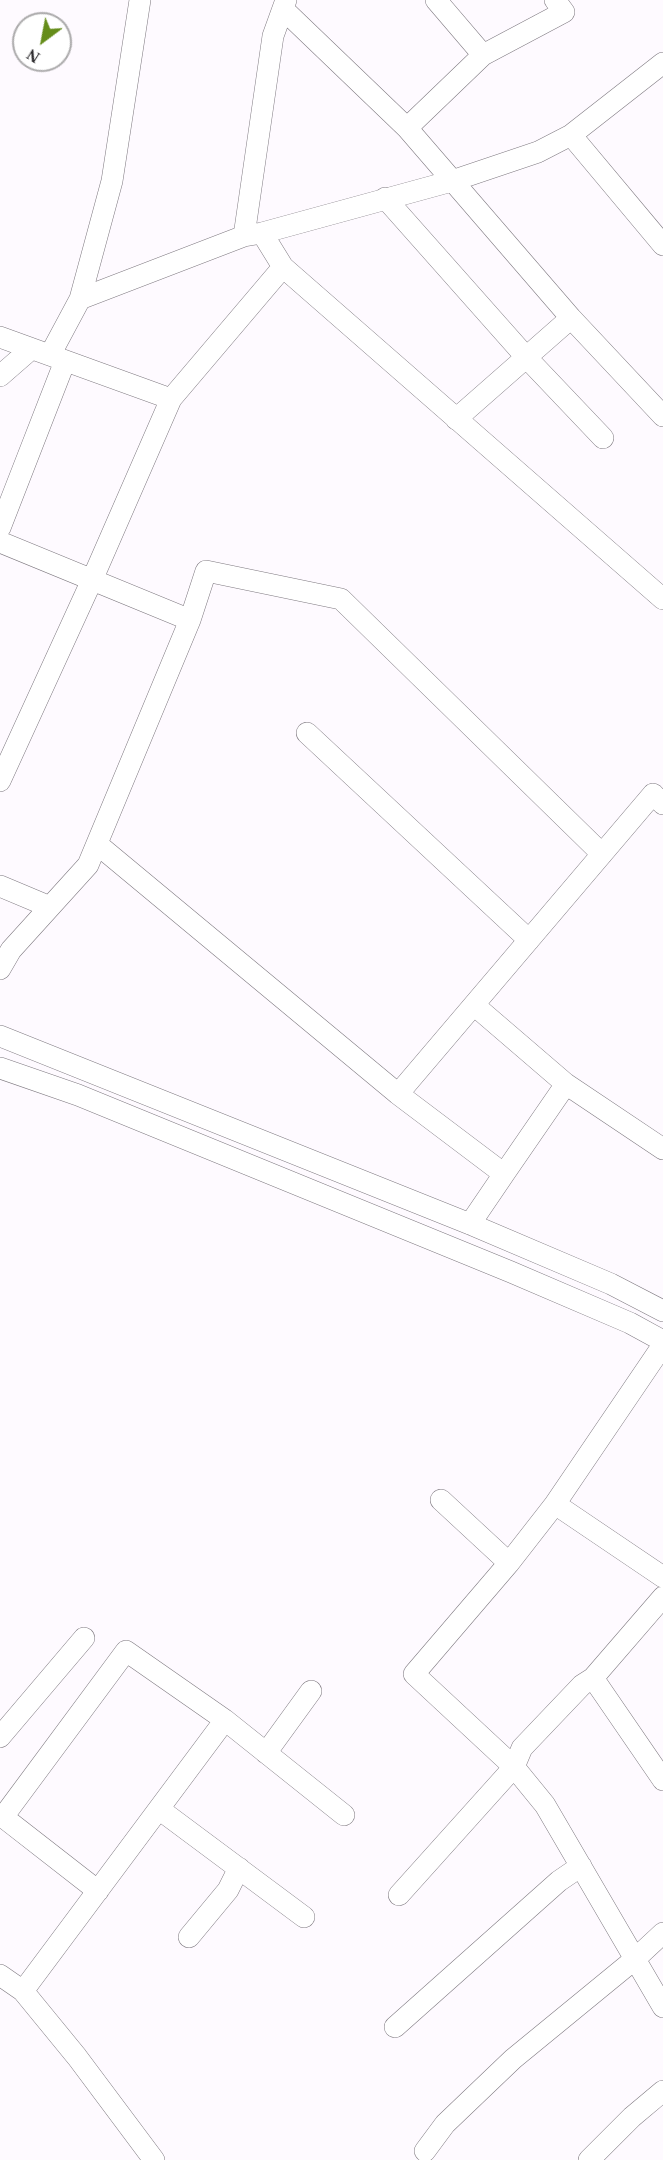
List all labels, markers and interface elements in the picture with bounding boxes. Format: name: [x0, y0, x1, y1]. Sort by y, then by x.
north arrow: [12, 12, 72, 72]
text: N: [24, 46, 43, 66]

